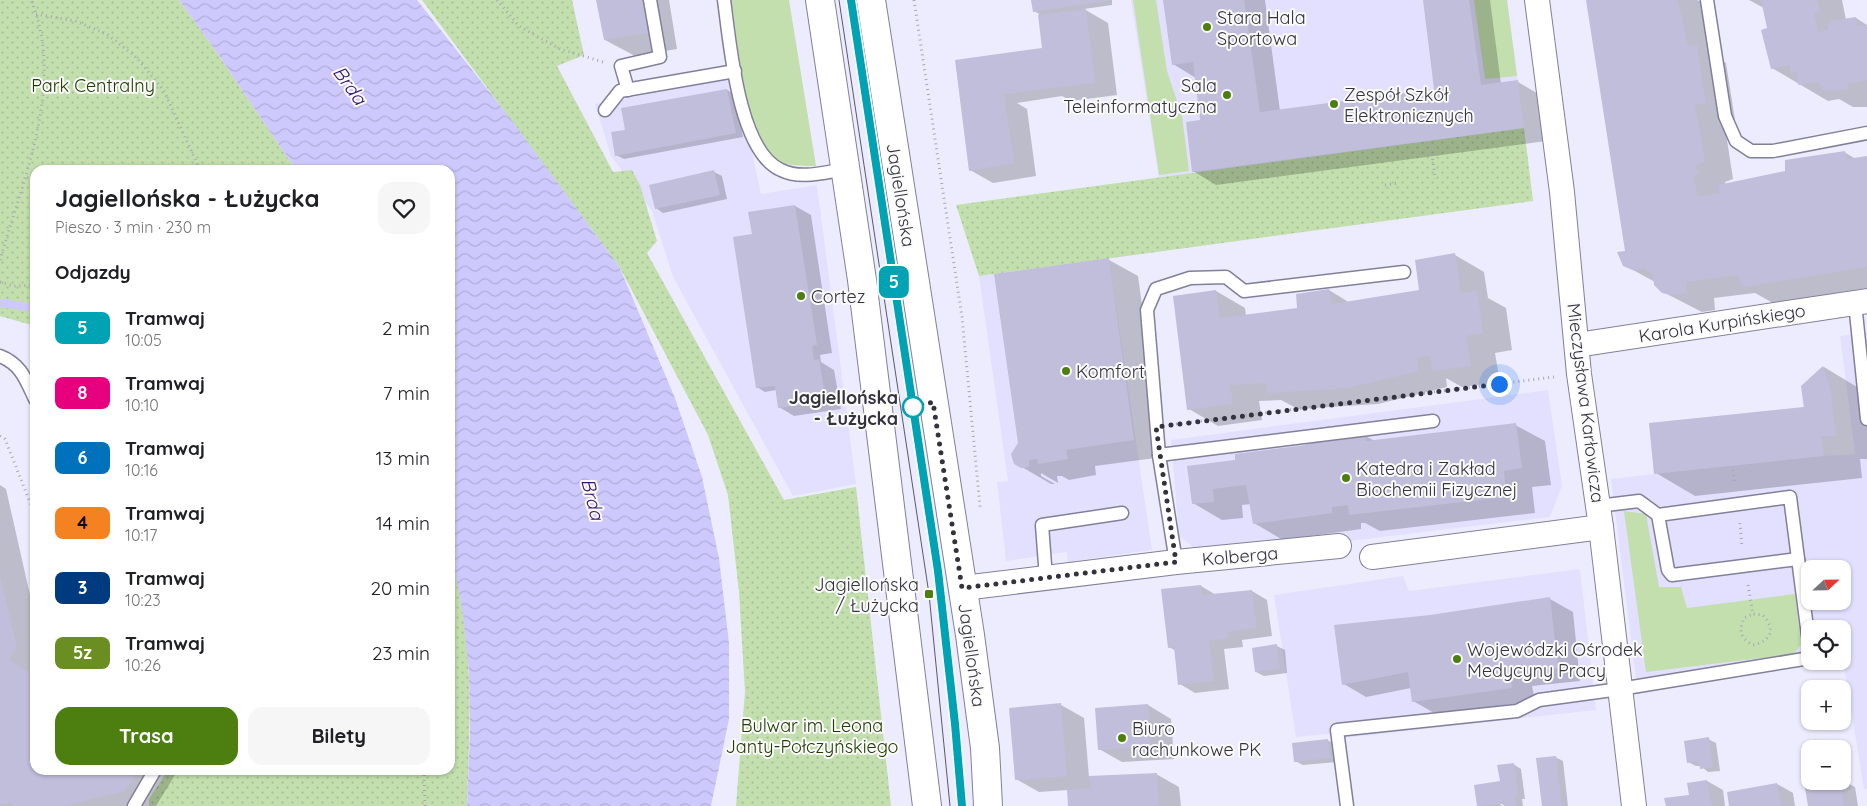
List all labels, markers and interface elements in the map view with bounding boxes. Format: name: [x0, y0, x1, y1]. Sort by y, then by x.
place label: Stara Hala Sportowa: [1217, 6, 1306, 50]
marker: Stara Hala Sportowa: [1201, 21, 1213, 33]
water label: Brda: [328, 61, 373, 110]
park label: Park Centralny: [31, 74, 155, 97]
place label: Sala Teleinformatyczna: [1063, 74, 1217, 118]
place label: Zespół Szkół Elektronicznych: [1344, 83, 1474, 127]
marker: Sala Teleinformatyczna: [1221, 89, 1233, 101]
marker: Zespół Szkół Elektronicznych: [1328, 98, 1340, 110]
street label: Jagiellońska: [881, 141, 921, 249]
button: heart: [378, 182, 430, 234]
text: Jagiellońska - Łużycka: [55, 183, 320, 213]
text: Pieszo · 3 min · 230 m: [55, 217, 211, 237]
text: Odjazdy: [55, 260, 131, 284]
line badge: 5: [878, 266, 910, 298]
text: 5: [889, 270, 899, 293]
place label: Cortez: [811, 285, 865, 308]
marker: Cortez: [795, 290, 807, 302]
street label: Karola Kurpińskiego: [1637, 298, 1807, 348]
street label: Mieczysława Karłowicza: [1562, 302, 1610, 504]
text: Tramwaj: [125, 306, 205, 330]
text: 5: [77, 316, 88, 339]
text: 2 min: [382, 316, 430, 340]
text: 10:05: [125, 330, 162, 350]
place label: Komfort: [1076, 360, 1145, 383]
marker: Komfort: [1060, 365, 1072, 377]
text: Tramwaj: [125, 371, 205, 395]
your location: [1487, 372, 1512, 397]
text: 8: [78, 381, 87, 404]
text: 7 min: [383, 381, 430, 405]
place label: Jagiellońska - Łużycka: [789, 386, 898, 430]
text: 10:10: [125, 395, 159, 415]
marker: Jagiellońska - Łużycka: [902, 396, 924, 418]
text: Tramwaj: [125, 436, 205, 460]
text: 6: [78, 446, 87, 469]
text: 13 min: [375, 446, 430, 470]
place label: Katedra i Zakład Biochemii Fizycznej: [1356, 457, 1517, 501]
text: 10:16: [125, 460, 158, 480]
marker: Katedra i Zakład Biochemii Fizycznej: [1340, 472, 1352, 484]
water label: Brda: [576, 476, 610, 524]
text: Tramwaj: [125, 501, 205, 525]
text: 4: [77, 511, 88, 534]
text: 14 min: [376, 511, 430, 535]
text: 10:17: [125, 525, 158, 545]
street label: Kolberga: [1201, 541, 1279, 571]
north arrow: [1801, 560, 1851, 610]
map controls: [1801, 560, 1851, 790]
text: Tramwaj: [125, 566, 205, 590]
place label: Jagiellońska / Łużycka: [814, 573, 919, 617]
text: 3: [78, 576, 87, 599]
text: 20 min: [371, 576, 430, 600]
marker: Jagiellońska / Łużycka: [923, 588, 935, 600]
text: 10:23: [125, 590, 161, 610]
street label: Jagiellońska: [953, 602, 991, 708]
button: locate: [1801, 620, 1851, 670]
text: Tramwaj: [125, 631, 205, 655]
place label: Wojewódzki Ośrodek Medycyny Pracy: [1467, 638, 1643, 682]
text: 5z: [73, 641, 92, 664]
text: 23 min: [372, 641, 430, 665]
marker: Wojewódzki Ośrodek Medycyny Pracy: [1451, 653, 1463, 665]
text: 10:26: [125, 655, 161, 675]
button: +: [1801, 680, 1851, 730]
button: Trasa: [55, 707, 238, 765]
button: Bilety: [248, 707, 430, 765]
park label: Bulwar im. Leona Janty-Połczyńskiego: [726, 714, 898, 758]
place label: Biuro rachunkowe PK: [1132, 717, 1261, 761]
marker: Biuro rachunkowe PK: [1116, 732, 1128, 744]
button: −: [1801, 740, 1851, 790]

